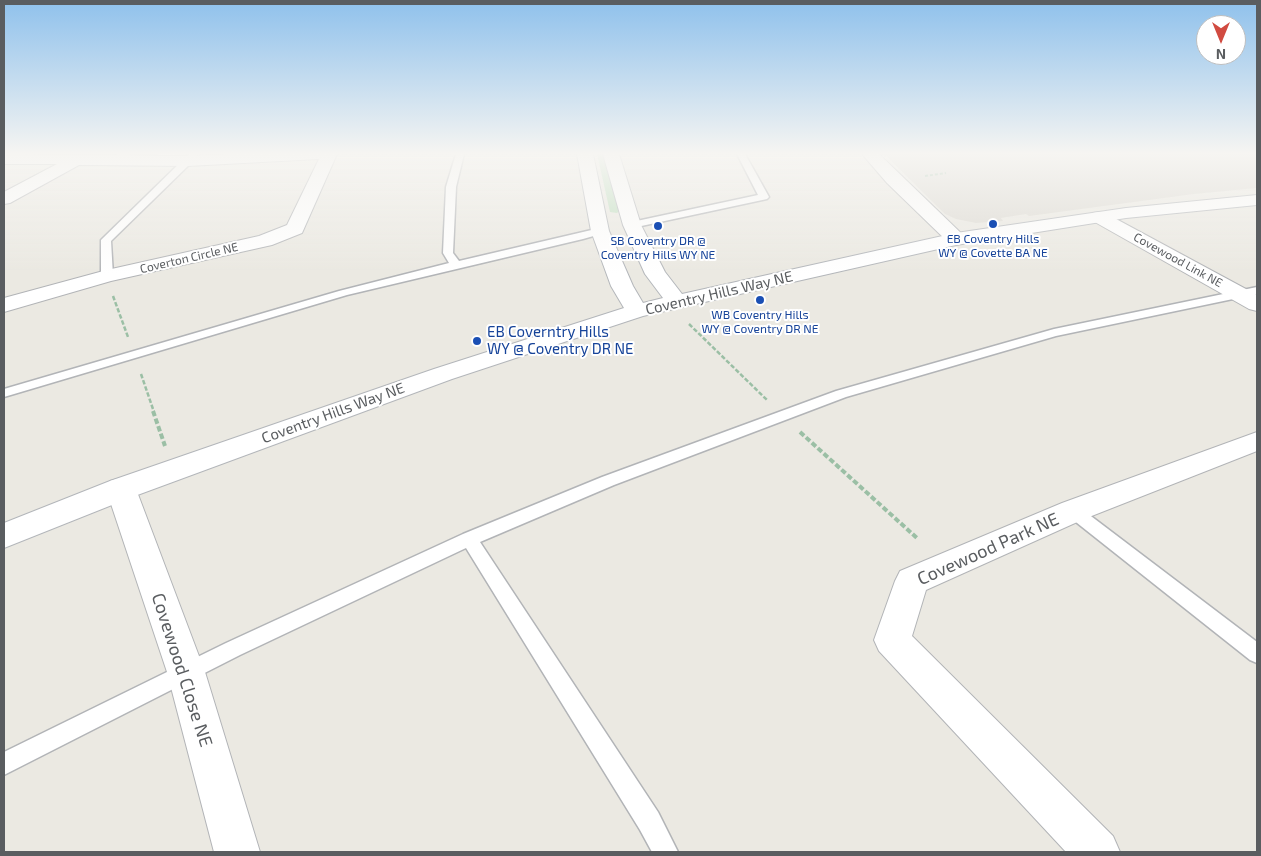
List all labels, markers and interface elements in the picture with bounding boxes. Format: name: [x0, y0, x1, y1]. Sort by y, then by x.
north arrow: [1196, 15, 1246, 65]
text: N: [1216, 46, 1226, 63]
marker: EB Coventry Hills WY @ Covette BA NE: [987, 218, 999, 230]
marker: SB Coventry DR @ Coventry Hills WY NE: [652, 220, 664, 232]
street label: Covewood Link NE: [1131, 230, 1225, 290]
place label: EB Coventry Hills WY @ Covette BA NE: [938, 232, 1048, 260]
place label: SB Coventry DR @ Coventry Hills WY NE: [601, 234, 715, 262]
street label: Coverton Circle NE: [138, 240, 240, 276]
street label: Coventry Hills Way NE: [644, 267, 794, 319]
marker: WB Coventry Hills WY @ Coventry DR NE: [754, 294, 766, 306]
place label: WB Coventry Hills WY @ Coventry DR NE: [701, 308, 819, 336]
place label: EB Coverntry Hills WY @ Coventry DR NE: [487, 323, 633, 358]
marker: EB Coverntry Hills WY @ Coventry DR NE: [471, 335, 483, 347]
street label: Coventry Hills Way NE: [259, 379, 407, 447]
street label: Covewood Park NE: [914, 508, 1062, 590]
street label: Covewood Close NE: [147, 590, 217, 750]

